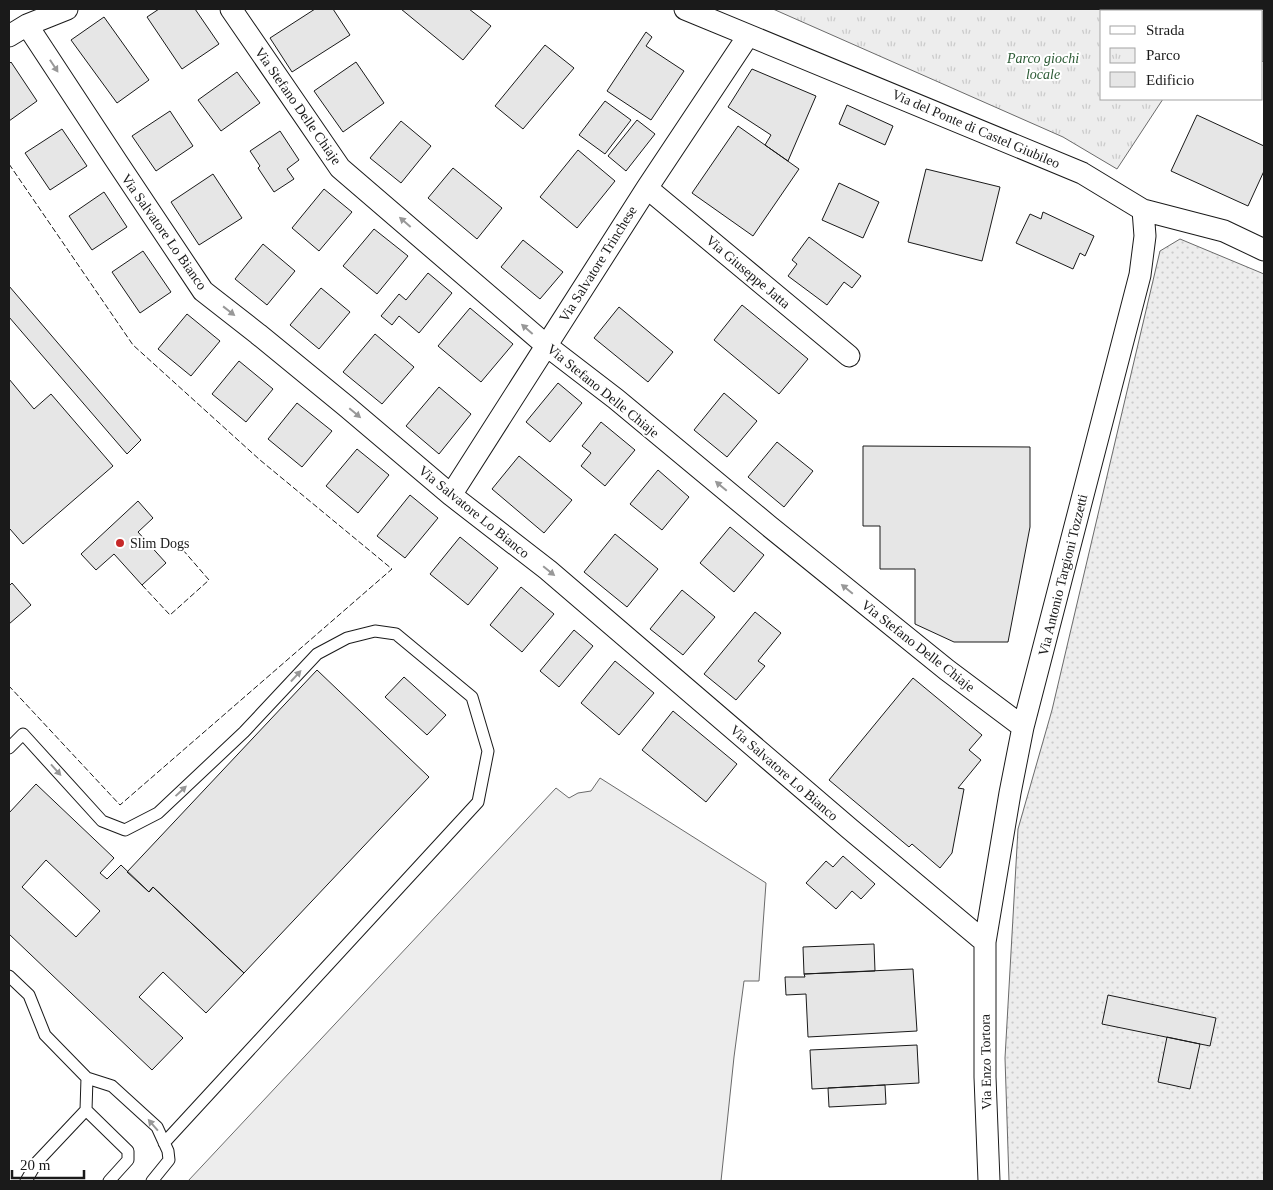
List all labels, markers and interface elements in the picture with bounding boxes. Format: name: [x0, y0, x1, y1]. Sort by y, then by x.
legend: [1100, 10, 1263, 100]
text: Strada: [1146, 22, 1185, 38]
street label: Via Stefano Delle Chiaje: [252, 45, 344, 167]
text: Parco: [1146, 47, 1180, 63]
park label: Parco giochi locale: [1006, 51, 1079, 82]
one-way arrow: [49, 59, 59, 73]
text: Edificio: [1146, 72, 1194, 88]
street label: Via del Ponte di Castel Giubileo: [890, 87, 1062, 171]
street label: Via Salvatore Lo Bianco: [118, 171, 210, 293]
street label: Via Salvatore Trinchese: [556, 203, 640, 325]
one-way arrow: [399, 216, 411, 228]
street label: Via Giuseppe Jatta: [703, 233, 794, 312]
one-way arrow: [222, 306, 236, 316]
one-way arrow: [521, 323, 534, 334]
street label: Via Stefano Delle Chiaje: [544, 341, 662, 441]
one-way arrow: [348, 408, 361, 419]
street label: Via Salvatore Lo Bianco: [416, 463, 532, 561]
one-way arrow: [715, 481, 728, 492]
street label: Via Antonio Targioni Tozzetti: [1036, 492, 1090, 658]
place label: Slim Dogs: [130, 536, 190, 551]
marker: Slim Dogs: [114, 537, 126, 549]
one-way arrow: [542, 566, 555, 577]
one-way arrow: [841, 584, 854, 595]
street label: Via Stefano Delle Chiaje: [858, 597, 978, 695]
one-way arrow: [290, 670, 302, 682]
street label: Via Salvatore Lo Bianco: [727, 722, 841, 824]
one-way arrow: [50, 764, 62, 776]
one-way arrow: [175, 785, 187, 797]
street label: Via Enzo Tortora: [978, 1013, 994, 1110]
one-way arrow: [148, 1119, 159, 1132]
scale bar: [12, 1148, 85, 1180]
text: 20 m: [20, 1157, 51, 1173]

